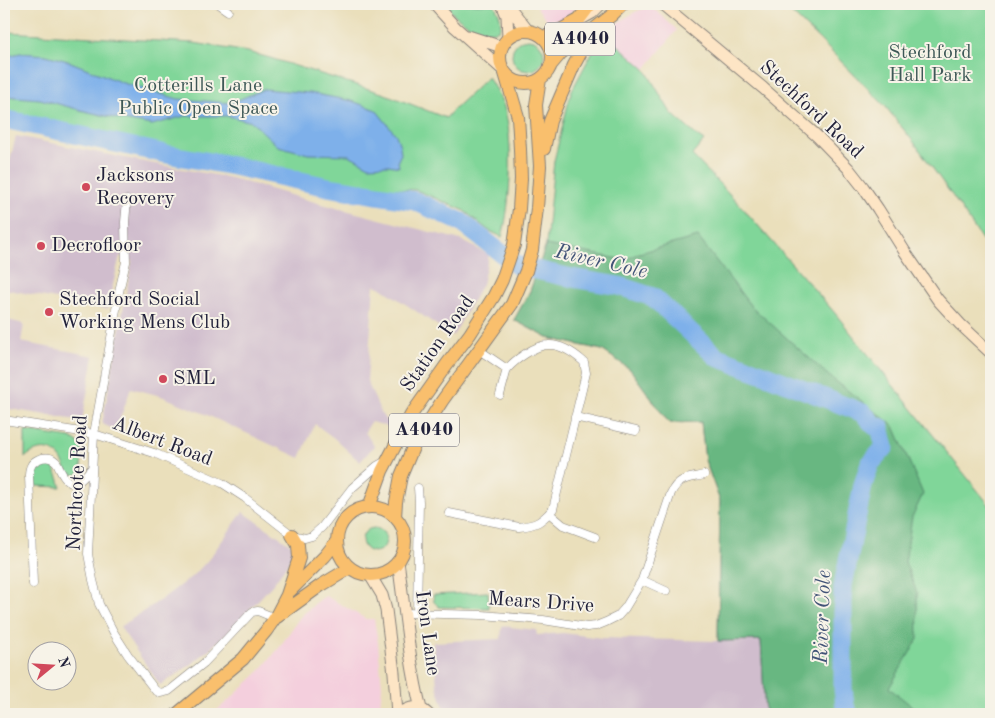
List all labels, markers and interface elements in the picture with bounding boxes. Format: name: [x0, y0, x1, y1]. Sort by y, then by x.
road number: A4040: [545, 22, 615, 56]
park label: Stechford Hall Park: [888, 43, 972, 86]
street label: Stechford Road: [755, 57, 867, 163]
park label: Cotterills Lane Public Open Space: [118, 76, 278, 119]
place label: Jacksons Recovery: [96, 166, 175, 209]
marker: Jacksons Recovery: [80, 181, 92, 193]
place label: Decrofloor: [51, 236, 141, 256]
marker: Decrofloor: [35, 240, 47, 252]
water label: River Cole: [552, 241, 649, 283]
place label: Stechford Social Working Mens Club: [59, 290, 230, 333]
street label: Station Road: [398, 292, 478, 396]
marker: Stechford Social Working Mens Club: [43, 306, 55, 318]
place label: SML: [173, 369, 216, 389]
marker: SML: [157, 373, 169, 385]
street label: Northcote Road: [64, 414, 92, 552]
street label: Albert Road: [109, 414, 215, 470]
road number: A4040: [389, 414, 459, 446]
water label: River Cole: [811, 570, 835, 665]
street label: Iron Lane: [411, 589, 443, 677]
street label: Mears Drive: [487, 589, 595, 617]
north arrow: [28, 640, 78, 690]
text: N: [55, 655, 72, 670]

